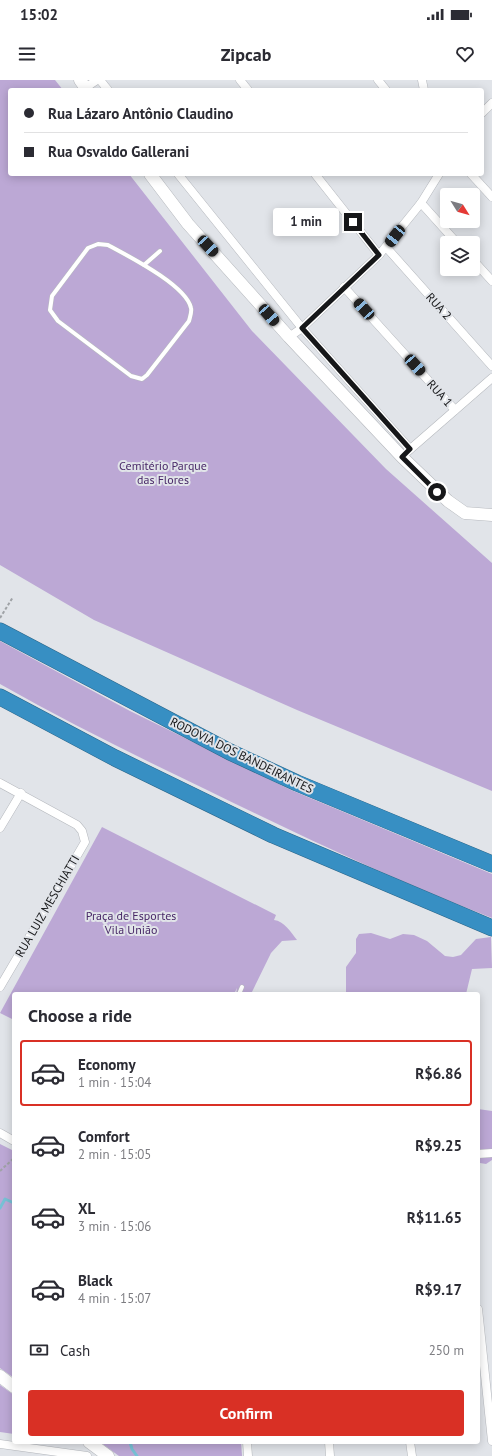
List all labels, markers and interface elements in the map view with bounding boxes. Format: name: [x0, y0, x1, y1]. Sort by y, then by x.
text: 15:02: [20, 5, 58, 24]
icon: menu: [16, 43, 38, 65]
text: Zipcab: [221, 43, 271, 66]
icon: heart: [454, 43, 476, 65]
text: Rua Lázaro Antônio Claudino: [48, 104, 233, 123]
text: Rua Osvaldo Gallerani: [48, 142, 189, 161]
north arrow: [440, 188, 480, 228]
map controls: [440, 188, 480, 276]
callout: 1 min: [273, 208, 339, 236]
text: 1 min: [290, 213, 322, 230]
route end: [344, 213, 362, 231]
car: [383, 223, 407, 249]
car: [195, 233, 221, 259]
button: layers: [440, 236, 480, 276]
street label: RUA 2: [423, 289, 455, 323]
car: [352, 296, 376, 322]
car: [257, 302, 281, 328]
car: [403, 352, 427, 378]
street label: RUA 1: [424, 376, 456, 410]
park label: Cemitério Parque das Flores: [119, 458, 207, 487]
route start: [428, 483, 446, 501]
street label: RODOVIA DOS BANDEIRANTES: [168, 714, 316, 796]
street label: RUA LUIZ MESCHIATTI: [12, 852, 82, 960]
park label: Praça de Esportes Vila União: [86, 908, 176, 937]
text: Choose a ride: [28, 1004, 132, 1027]
icon: car: [30, 1055, 66, 1091]
text: Economy: [78, 1055, 136, 1074]
text: R$6.86: [415, 1064, 462, 1083]
text: 1 min · 15:04: [78, 1074, 151, 1091]
icon: car: [30, 1127, 66, 1163]
text: Comfort: [78, 1127, 130, 1146]
text: R$9.25: [415, 1136, 462, 1155]
text: 2 min · 15:05: [78, 1146, 151, 1163]
icon: car: [30, 1199, 66, 1235]
text: XL: [78, 1199, 95, 1218]
text: R$11.65: [407, 1208, 462, 1227]
text: 3 min · 15:06: [78, 1218, 151, 1235]
icon: car: [30, 1271, 66, 1307]
text: Black: [78, 1271, 113, 1290]
text: R$9.17: [415, 1280, 462, 1299]
text: 4 min · 15:07: [78, 1290, 151, 1307]
icon: cash: [28, 1339, 50, 1361]
text: Cash: [60, 1341, 90, 1360]
text: 250 m: [429, 1342, 464, 1359]
button: Confirm: [28, 1390, 464, 1436]

